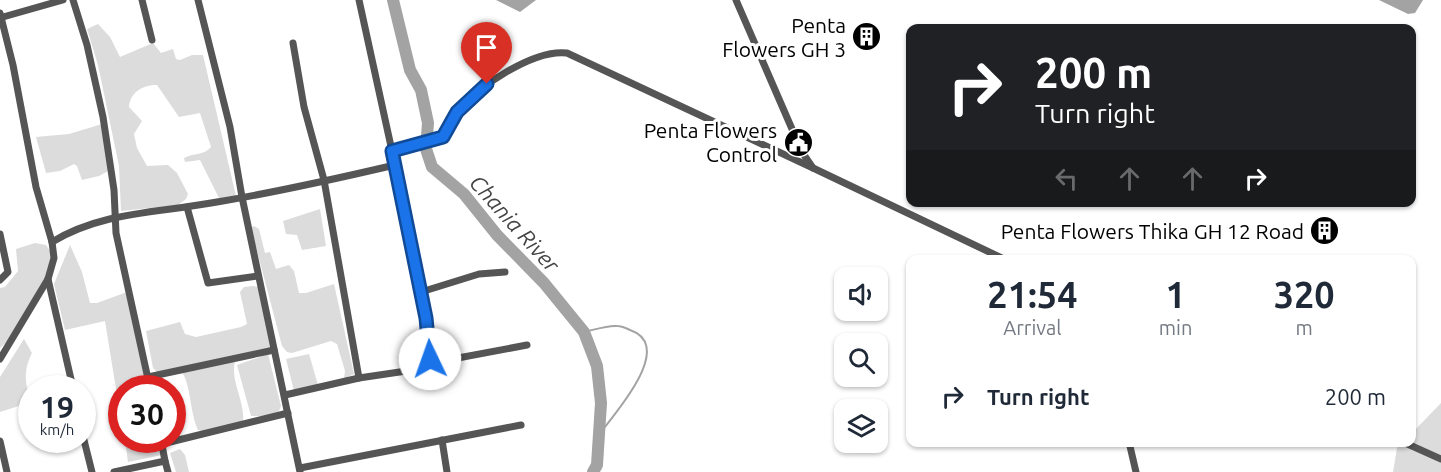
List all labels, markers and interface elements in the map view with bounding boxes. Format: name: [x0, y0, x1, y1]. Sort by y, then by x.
place label: Penta Flowers GH 3: [722, 13, 846, 61]
building icon: Penta Flowers GH 3: [851, 21, 883, 53]
pin: [461, 22, 512, 84]
icon: arrive: [470, 31, 503, 64]
icon: right: [936, 48, 1014, 126]
text: 200 m: [1035, 49, 1152, 96]
text: Turn right: [1035, 98, 1155, 128]
place label: Penta Flowers Control: [644, 118, 777, 166]
public building icon: Penta Flowers Control: [782, 126, 814, 158]
icon: left: [1050, 162, 1083, 195]
icon: ahead: [1113, 162, 1146, 195]
icon: ahead: [1176, 162, 1209, 195]
icon: right: [1239, 162, 1272, 195]
water label: Chania River: [465, 170, 565, 277]
building icon: Penta Flowers Thika GH 12 Road: [1309, 215, 1341, 247]
place label: Penta Flowers Thika GH 12 Road: [1001, 219, 1304, 243]
map controls: [834, 267, 888, 453]
button: sound: [834, 267, 888, 321]
text: 21:54: [987, 274, 1077, 315]
text: 1: [1165, 274, 1186, 315]
text: 320: [1274, 274, 1335, 315]
text: Arrival: [1003, 316, 1062, 339]
text: min: [1159, 316, 1192, 339]
text: m: [1296, 316, 1313, 339]
position arrow: [398, 327, 462, 391]
button: search: [834, 333, 888, 387]
speed limit sign: 30: [108, 375, 186, 453]
icon: right: [936, 380, 969, 413]
text: Turn right: [987, 384, 1089, 409]
text: 200 m: [1325, 384, 1386, 409]
text: 19: [40, 390, 74, 424]
button: layers: [834, 399, 888, 453]
text: km/h: [40, 421, 74, 438]

